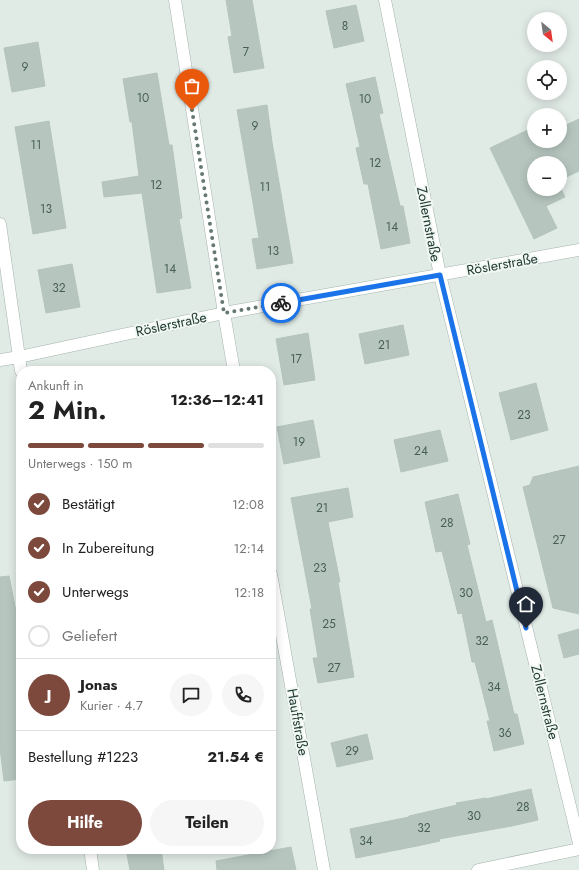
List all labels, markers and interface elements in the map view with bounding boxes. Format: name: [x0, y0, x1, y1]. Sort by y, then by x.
north arrow: [527, 12, 567, 52]
map controls: [527, 12, 567, 196]
house number: 8: [342, 17, 348, 35]
house number: 7: [243, 43, 250, 61]
house number: 9: [22, 58, 29, 76]
button: locate: [527, 60, 567, 100]
pin: [175, 69, 209, 110]
icon: bag: [181, 75, 203, 97]
house number: 10: [137, 89, 149, 107]
house number: 10: [359, 90, 371, 108]
button: +: [527, 108, 567, 148]
house number: 9: [252, 117, 259, 135]
house number: 11: [31, 136, 41, 154]
house number: 12: [369, 154, 381, 172]
button: −: [527, 156, 567, 196]
house number: 12: [150, 176, 162, 194]
house number: 11: [260, 178, 270, 196]
street label: Zollernstraße: [412, 185, 446, 263]
house number: 13: [40, 200, 52, 218]
house number: 14: [386, 218, 398, 236]
house number: 13: [267, 242, 279, 260]
street label: Röslerstraße: [465, 248, 539, 280]
house number: 14: [164, 260, 176, 278]
house number: 32: [52, 279, 66, 297]
courier: [261, 283, 301, 323]
icon: bike: [270, 292, 292, 314]
street label: Röslerstraße: [134, 307, 208, 341]
house number: 21: [378, 336, 390, 354]
house number: 17: [290, 350, 303, 368]
text: Ankunft in: [28, 376, 84, 395]
text: 12:36–12:41: [170, 389, 264, 411]
text: 2 Min.: [28, 391, 107, 429]
house number: 23: [517, 406, 531, 424]
house number: 19: [293, 433, 305, 451]
house number: 24: [414, 442, 428, 460]
text: Unterwegs · 150 m: [28, 454, 132, 473]
icon: check: [28, 493, 50, 515]
text: Bestätigt: [62, 493, 115, 515]
text: 12:08: [232, 495, 264, 514]
house number: 21: [316, 499, 328, 517]
house number: 28: [440, 514, 454, 532]
house number: 27: [552, 531, 566, 549]
icon: check: [28, 537, 50, 559]
text: In Zubereitung: [62, 537, 154, 559]
text: 12:14: [233, 539, 264, 558]
house number: 23: [313, 559, 327, 577]
icon: check: [28, 581, 50, 603]
text: Unterwegs: [62, 581, 128, 603]
text: 12:18: [234, 583, 264, 602]
house number: 30: [459, 584, 473, 602]
pin: [509, 587, 543, 628]
icon: home: [515, 593, 537, 615]
house number: 25: [322, 615, 336, 633]
text: Geliefert: [62, 625, 117, 647]
house number: 32: [475, 632, 489, 650]
house number: 27: [327, 659, 341, 677]
street label: Zollernstraße: [526, 663, 564, 741]
text: Jonas: [80, 674, 117, 696]
button: chat: [170, 674, 212, 716]
button: phone: [222, 674, 264, 716]
house number: 34: [487, 678, 501, 696]
text: J: [47, 684, 51, 706]
street label: Hauffstraße: [282, 687, 314, 757]
text: Kurier · 4.7: [80, 696, 143, 715]
house number: 36: [498, 724, 512, 742]
house number: 29: [345, 742, 359, 760]
text: Bestellung #1223: [28, 746, 138, 768]
text: 21.54 €: [207, 746, 264, 768]
house number: 28: [516, 798, 530, 816]
button: Hilfe: [28, 800, 142, 846]
button: Teilen: [150, 800, 264, 846]
house number: 30: [467, 807, 481, 825]
house number: 32: [417, 819, 431, 837]
house number: 34: [359, 832, 373, 850]

